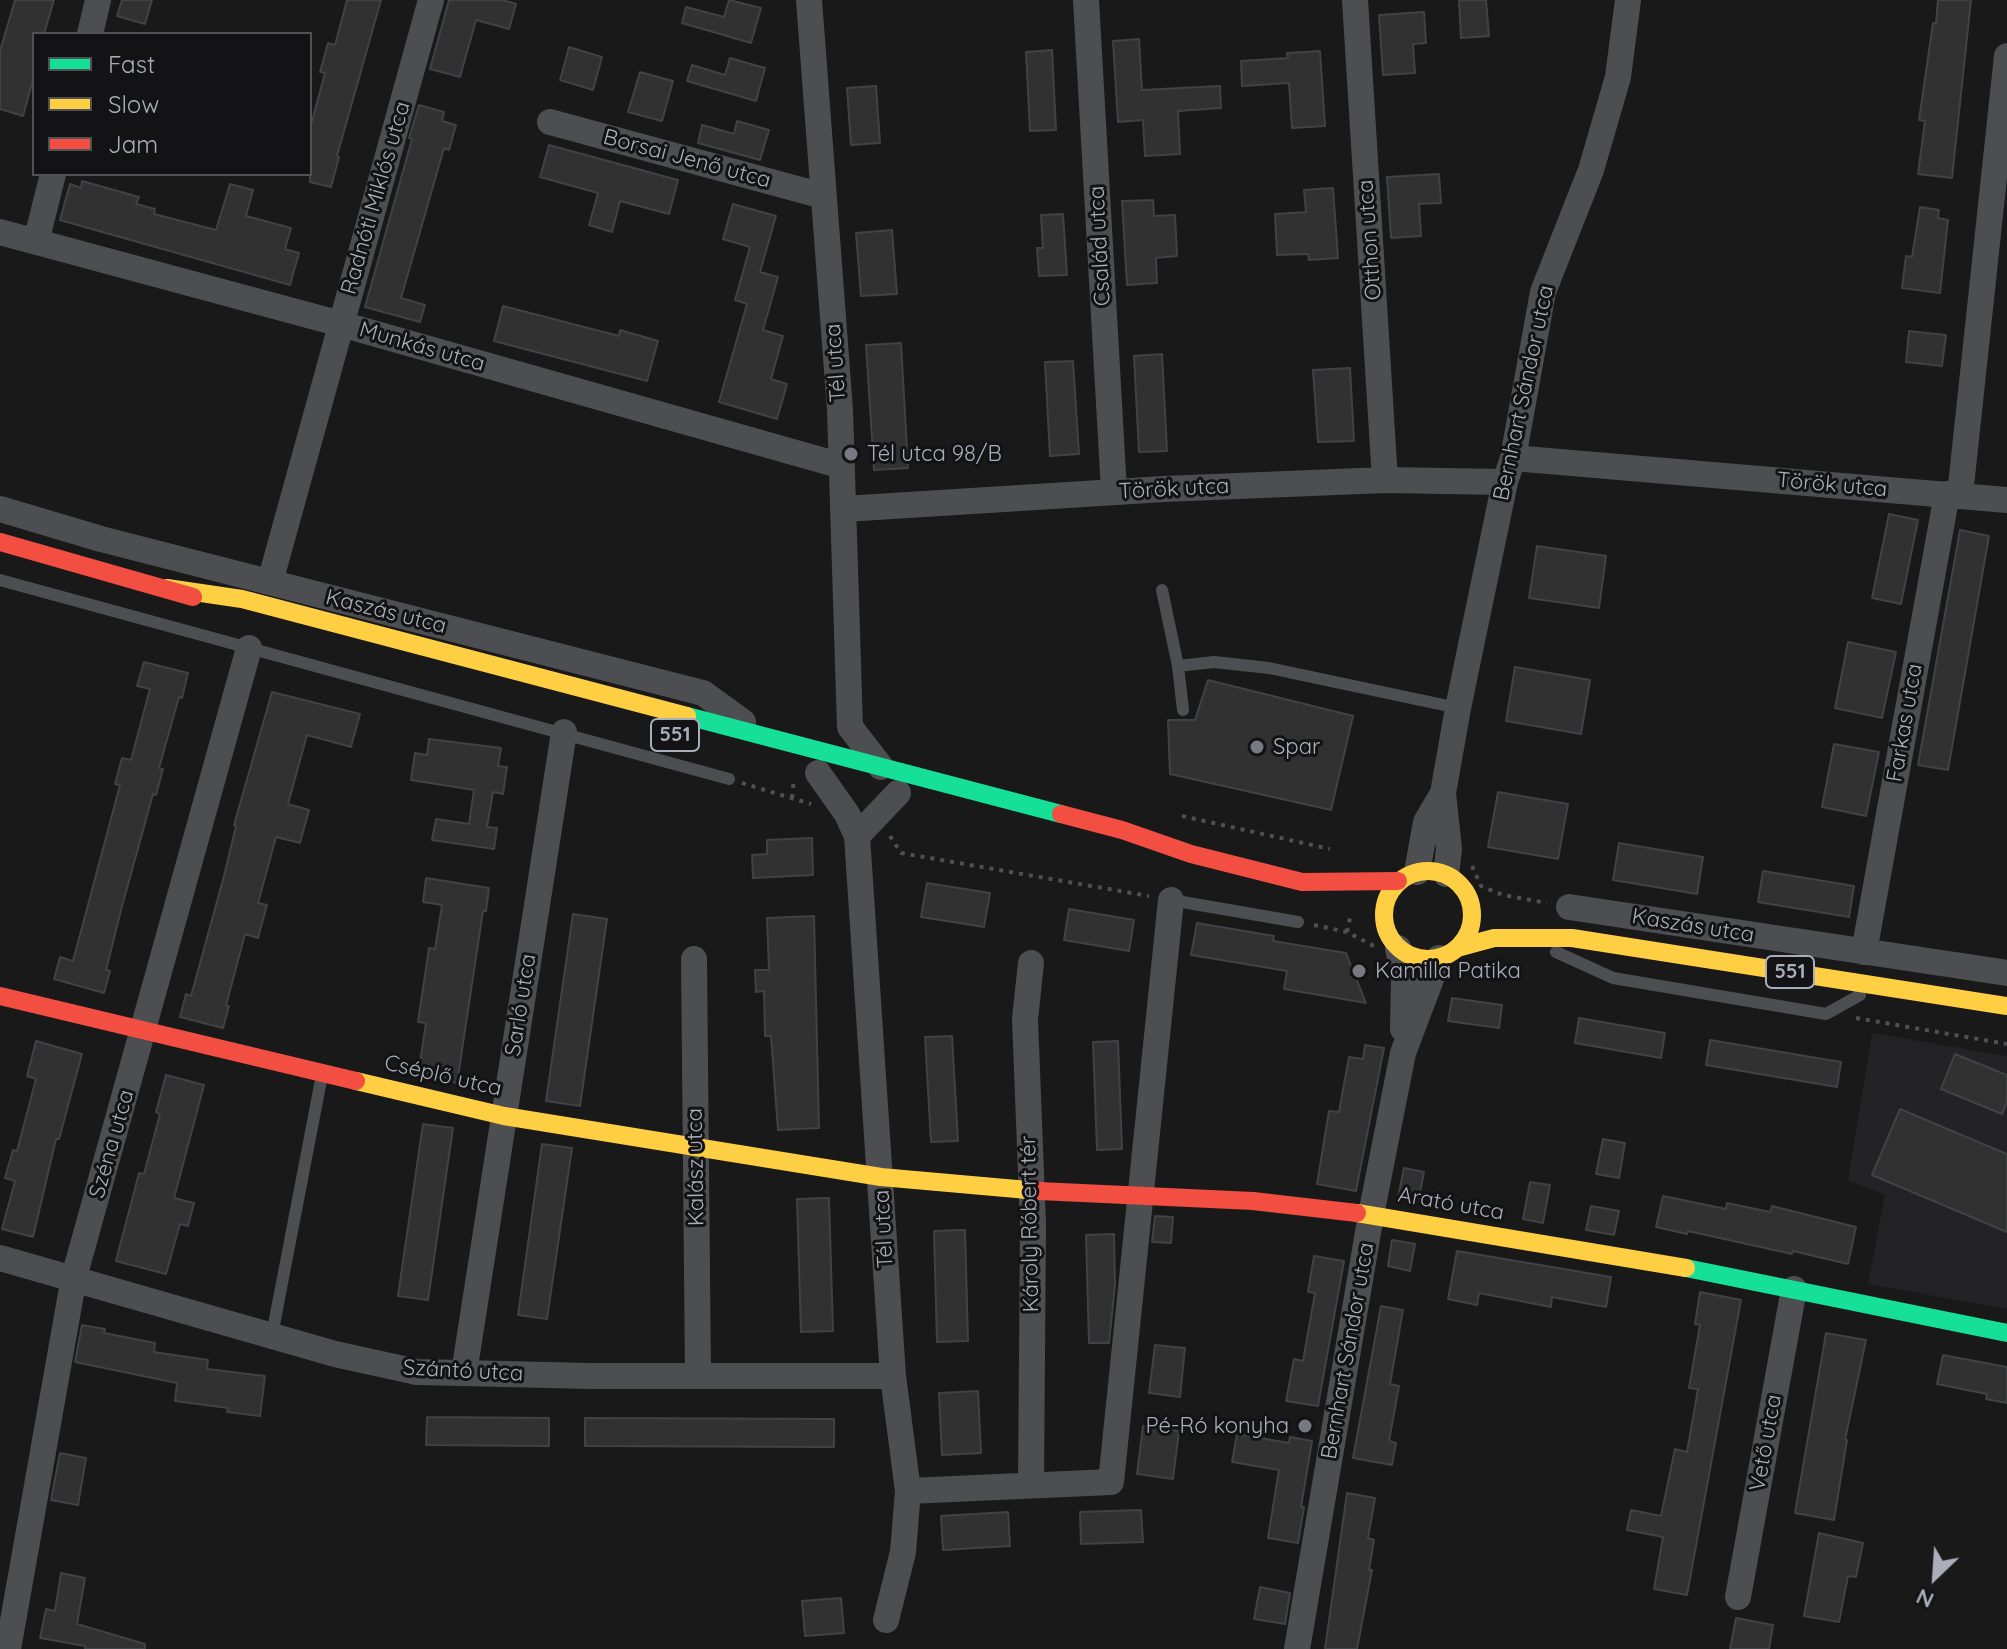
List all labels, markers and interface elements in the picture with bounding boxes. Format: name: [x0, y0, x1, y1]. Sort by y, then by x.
legend: [32, 32, 312, 176]
text: Fast: [108, 49, 155, 79]
text: Slow: [108, 89, 159, 119]
street label: Radnóti Miklós utca: [336, 98, 416, 298]
street label: Borsai Jenő utca: [600, 124, 774, 194]
text: Jam: [108, 129, 158, 159]
street label: Otthon utca: [1353, 179, 1387, 301]
street label: Család utca: [1084, 185, 1116, 307]
street label: Bernhart Sándor utca: [1488, 283, 1560, 503]
street label: Munkás utca: [356, 316, 488, 378]
street label: Tél utca: [820, 323, 852, 403]
place label: Tél utca 98/B: [867, 441, 1002, 467]
marker: Tél utca 98/B: [842, 445, 860, 463]
street label: Török utca: [1776, 467, 1888, 503]
street label: Török utca: [1118, 473, 1230, 505]
street label: Kaszás utca: [323, 584, 449, 640]
street label: Farkas utca: [1882, 662, 1928, 784]
road number: 551: [651, 719, 699, 751]
place label: Spar: [1273, 734, 1320, 760]
marker: Spar: [1248, 738, 1266, 756]
street label: Kaszás utca: [1630, 903, 1756, 949]
street label: Sarló utca: [500, 952, 542, 1058]
road number: 551: [1766, 956, 1814, 988]
place label: Kamilla Patika: [1375, 958, 1521, 984]
marker: Kamilla Patika: [1350, 962, 1368, 980]
street label: Cséplő utca: [382, 1050, 504, 1102]
street label: Széna utca: [84, 1087, 140, 1201]
street label: Kalász utca: [682, 1108, 710, 1226]
street label: Károly Róbert tér: [1015, 1135, 1045, 1313]
street label: Arató utca: [1396, 1182, 1506, 1226]
street label: Tél utca: [869, 1189, 899, 1269]
street label: Bernhart Sándor utca: [1316, 1240, 1380, 1462]
street label: Szántó utca: [402, 1355, 524, 1387]
street label: Vető utca: [1745, 1393, 1787, 1493]
place label: Pé-Ró konyha: [1146, 1413, 1289, 1439]
marker: Pé-Ró konyha: [1296, 1417, 1314, 1435]
north arrow: [1895, 1537, 1975, 1617]
text: N: [1912, 1583, 1938, 1615]

